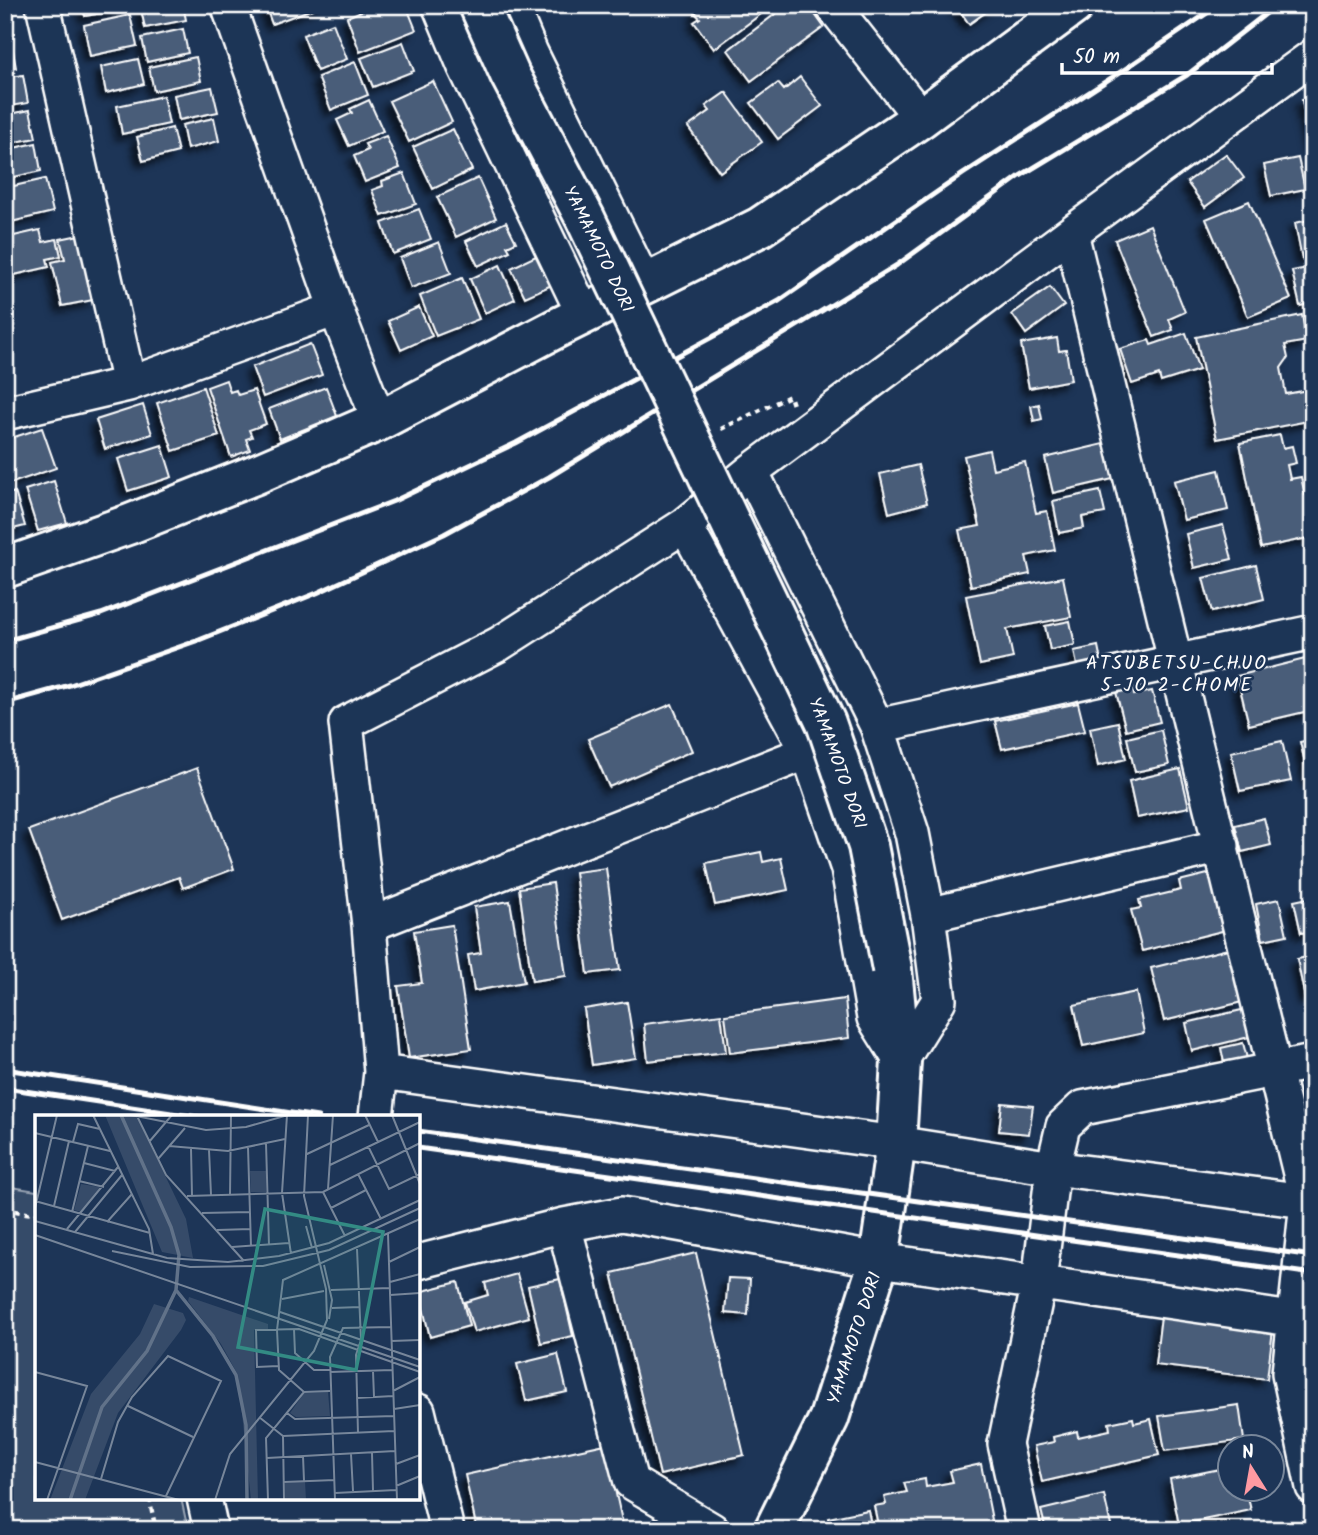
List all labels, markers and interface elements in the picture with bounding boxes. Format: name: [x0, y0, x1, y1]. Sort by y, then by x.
scale bar: [1062, 32, 1272, 76]
text: 50 m: [1073, 41, 1120, 74]
street label: YAMAMOTO DORI: [554, 181, 641, 318]
district label: ATSUBETSU-CHUO 5-JO 2-CHOME: [1086, 649, 1268, 701]
street label: YAMAMOTO DORI: [799, 694, 874, 833]
inset map: [35, 1115, 420, 1500]
street label: YAMAMOTO DORI: [820, 1268, 891, 1409]
north arrow: [1216, 1434, 1286, 1504]
text: N: [1239, 1437, 1257, 1469]

